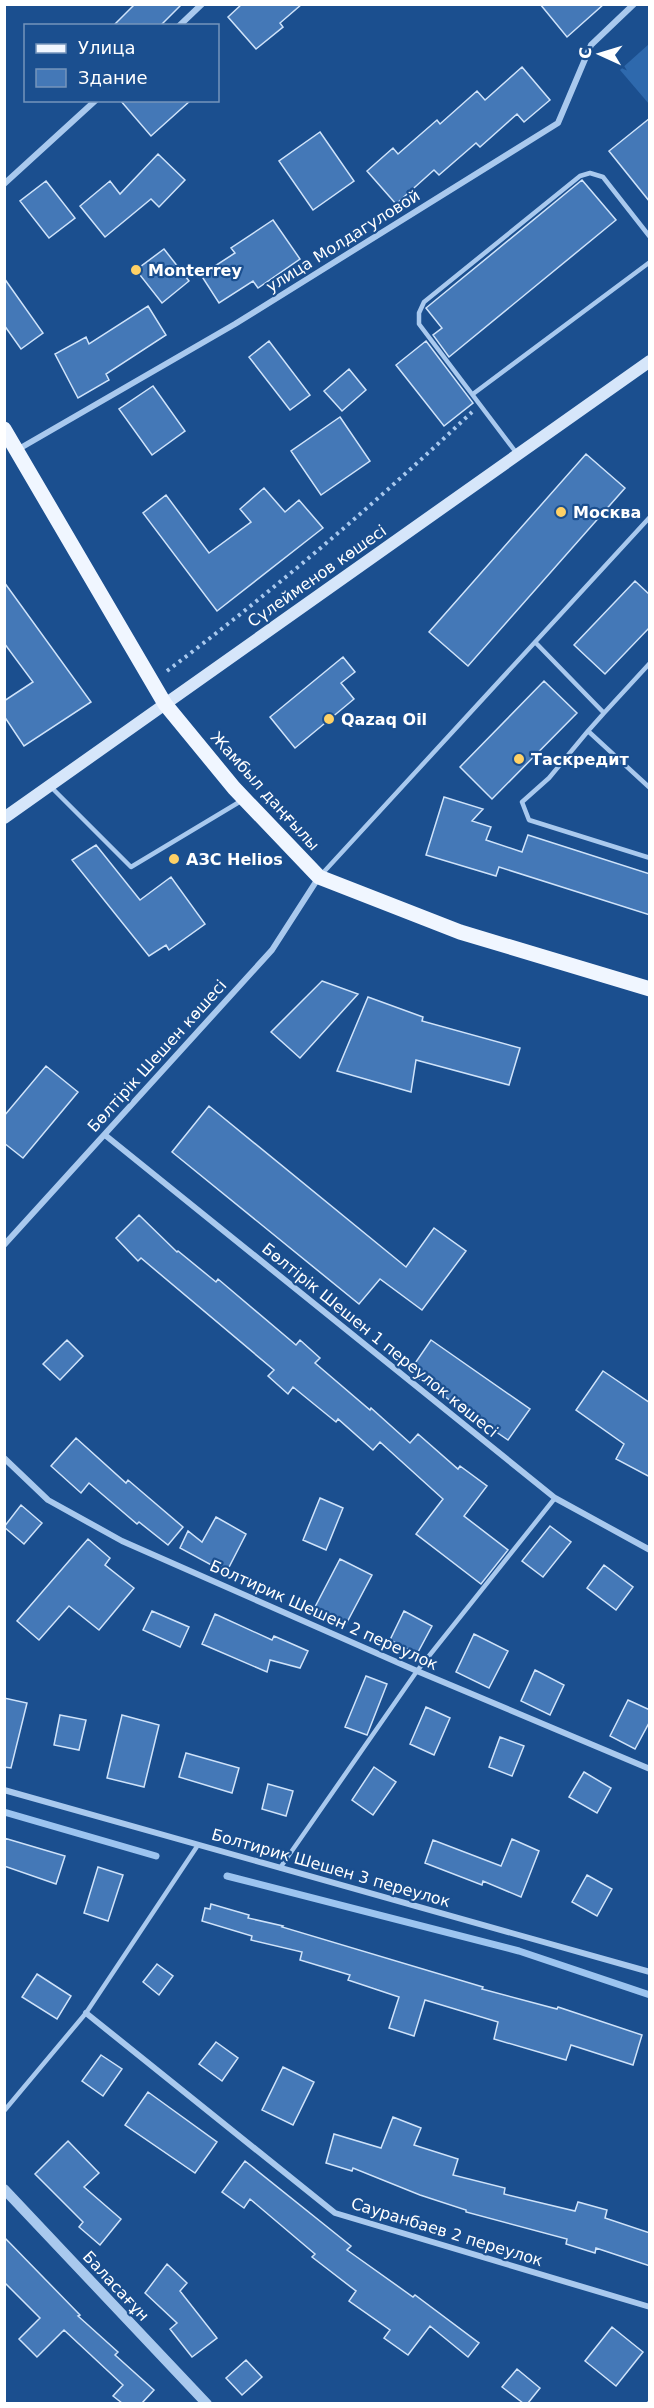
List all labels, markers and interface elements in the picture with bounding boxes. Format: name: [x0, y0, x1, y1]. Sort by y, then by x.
legend: [24, 24, 219, 102]
north arrow: [570, 24, 630, 84]
text: Улица: [78, 37, 135, 58]
text: С: [576, 46, 595, 60]
text: Здание: [78, 67, 148, 88]
street label: улица Молдагуловой: [262, 186, 424, 296]
place label: Monterrey: [148, 261, 242, 280]
marker: Monterrey: [129, 263, 143, 277]
place label: Москва: [573, 503, 641, 522]
marker: Москва: [554, 505, 568, 519]
street label: Сүлейменов көшесі: [244, 521, 390, 631]
place label: Qazaq Oil: [341, 710, 427, 729]
marker: Qazaq Oil: [322, 712, 336, 726]
street label: Жамбыл даңғылы: [207, 728, 323, 854]
place label: Таскредит: [531, 750, 629, 769]
marker: Таскредит: [512, 752, 526, 766]
place label: АЗС Helios: [186, 850, 283, 869]
marker: АЗС Helios: [167, 852, 181, 866]
street label: Бөлтірік Шешен көшесі: [84, 976, 230, 1136]
street label: Бөлтірік Шешен 1 переулок көшесі: [258, 1239, 502, 1441]
street label: Болтирик Шешен 2 переулок: [207, 1556, 441, 1674]
street label: Болтирик Шешен 3 переулок: [209, 1825, 453, 1911]
street label: Сауранбаев 2 переулок: [349, 2194, 546, 2270]
street label: Баласағұн: [79, 2247, 153, 2325]

